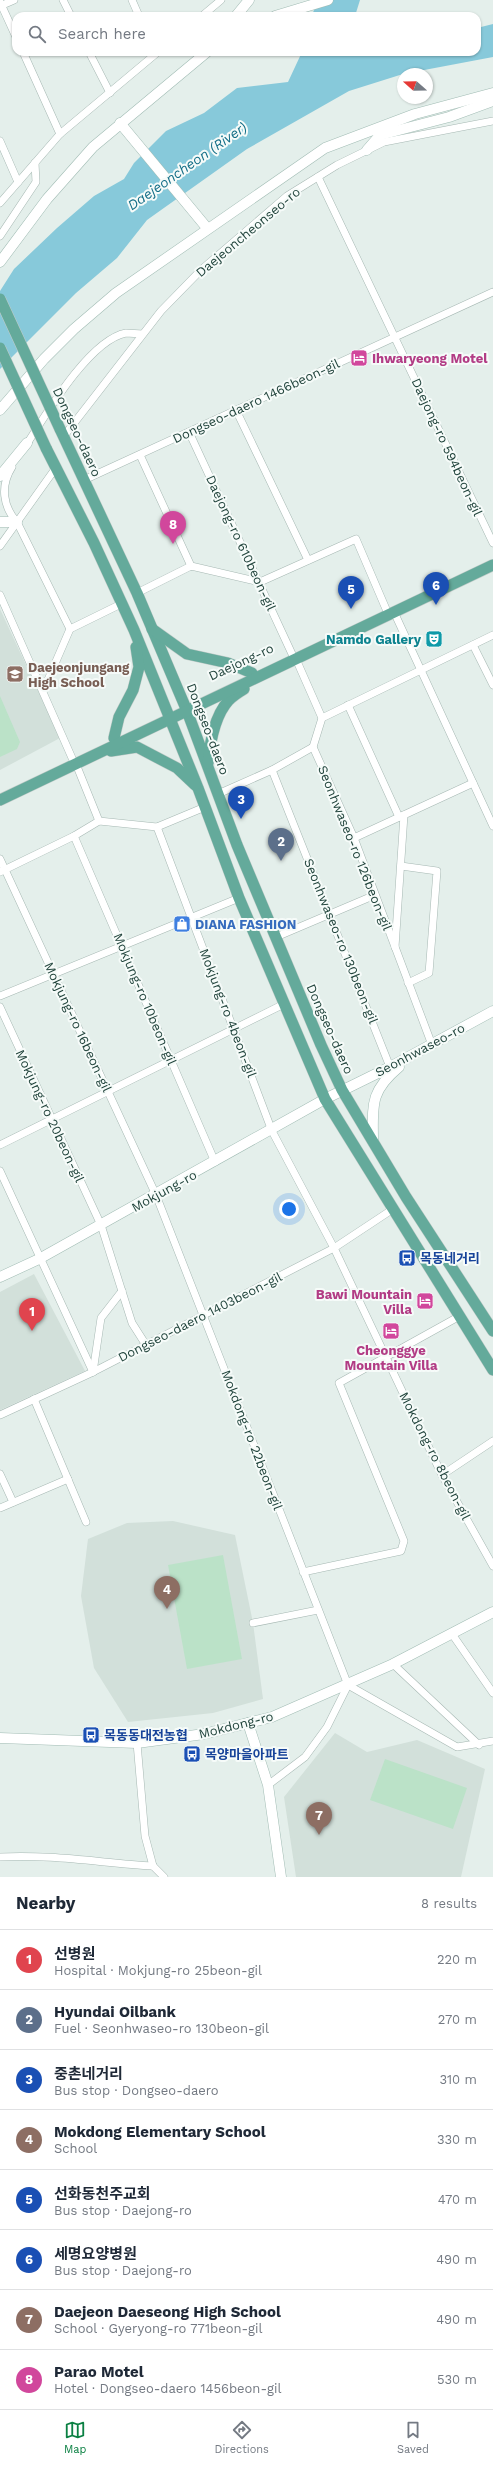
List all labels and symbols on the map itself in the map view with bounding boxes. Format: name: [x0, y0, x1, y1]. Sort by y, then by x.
north arrow: [397, 68, 433, 104]
water label: Daejeoncheon (River): [124, 119, 250, 213]
street label: Daejeoncheonseo-ro: [193, 184, 303, 280]
hotel icon: Ihwaryeong Motel: [349, 348, 369, 368]
place label: Ihwaryeong Motel: [372, 351, 488, 366]
street label: Dongseo-daero 1466beon-gil: [170, 356, 342, 446]
street label: Daejong-ro 594beon-gil: [408, 376, 486, 518]
street label: Dongseo-daero: [50, 385, 104, 479]
street label: Daejong-ro 610beon-gil: [203, 473, 279, 613]
pin: 8: [160, 511, 186, 544]
pin: 6: [423, 572, 449, 605]
pin: 5: [338, 576, 364, 609]
theatre icon: Namdo Gallery: [424, 629, 444, 649]
place label: Namdo Gallery: [326, 632, 422, 647]
street label: Daejong-ro: [206, 640, 276, 684]
place label: Daejeonjungang High School: [28, 660, 130, 690]
school or university icon: Daejeonjungang High School: [5, 664, 25, 684]
street label: Dongseo-daero: [184, 681, 232, 777]
street label: Seonhwaseo-ro 126beon-gil: [315, 763, 395, 933]
pin: 3: [228, 786, 254, 819]
pin: 2: [268, 828, 294, 861]
street label: Seonhwaseo-ro 130beon-gil: [301, 856, 381, 1026]
shop icon: DIANA FASHION: [172, 914, 192, 934]
place label: DIANA FASHION: [195, 917, 296, 932]
street label: Mokjung-ro 10beon-gil: [110, 931, 180, 1067]
street label: Mokjung-ro 4beon-gil: [196, 946, 260, 1080]
street label: Mokjung-ro 16beon-gil: [41, 960, 115, 1094]
street label: Dongseo-daero: [303, 982, 357, 1076]
street label: Seonhwaseo-ro: [373, 1020, 468, 1080]
street label: Mokjung-ro 20beon-gil: [13, 1047, 87, 1185]
street label: Mokjung-ro: [129, 1167, 199, 1215]
your location: [279, 1199, 299, 1219]
bus stop icon: 목동네거리: [397, 1248, 417, 1268]
place label: 목동네거리: [420, 1251, 480, 1266]
street label: Dongseo-daero 1403beon-gil: [116, 1269, 284, 1365]
place label: Bawi Mountain Villa: [316, 1287, 412, 1317]
hotel icon: Bawi Mountain Villa: [415, 1291, 435, 1311]
pin: 1: [19, 1298, 45, 1331]
hotel icon: Cheonggye Mountain Villa: [381, 1321, 401, 1341]
place label: Cheonggye Mountain Villa: [345, 1343, 438, 1373]
street label: Mokdong-ro 22beon-gil: [218, 1368, 286, 1512]
street label: Mokdong-ro 8beon-gil: [396, 1390, 474, 1522]
pin: 4: [154, 1576, 180, 1609]
street label: Mokdong-ro: [197, 1708, 275, 1742]
bus stop icon: 목동동대전농협: [81, 1725, 101, 1745]
place label: 목동동대전농협: [104, 1728, 188, 1743]
bus stop icon: 목양마을아파트: [182, 1744, 202, 1764]
place label: 목양마을아파트: [205, 1747, 289, 1762]
pin: 7: [306, 1802, 332, 1835]

